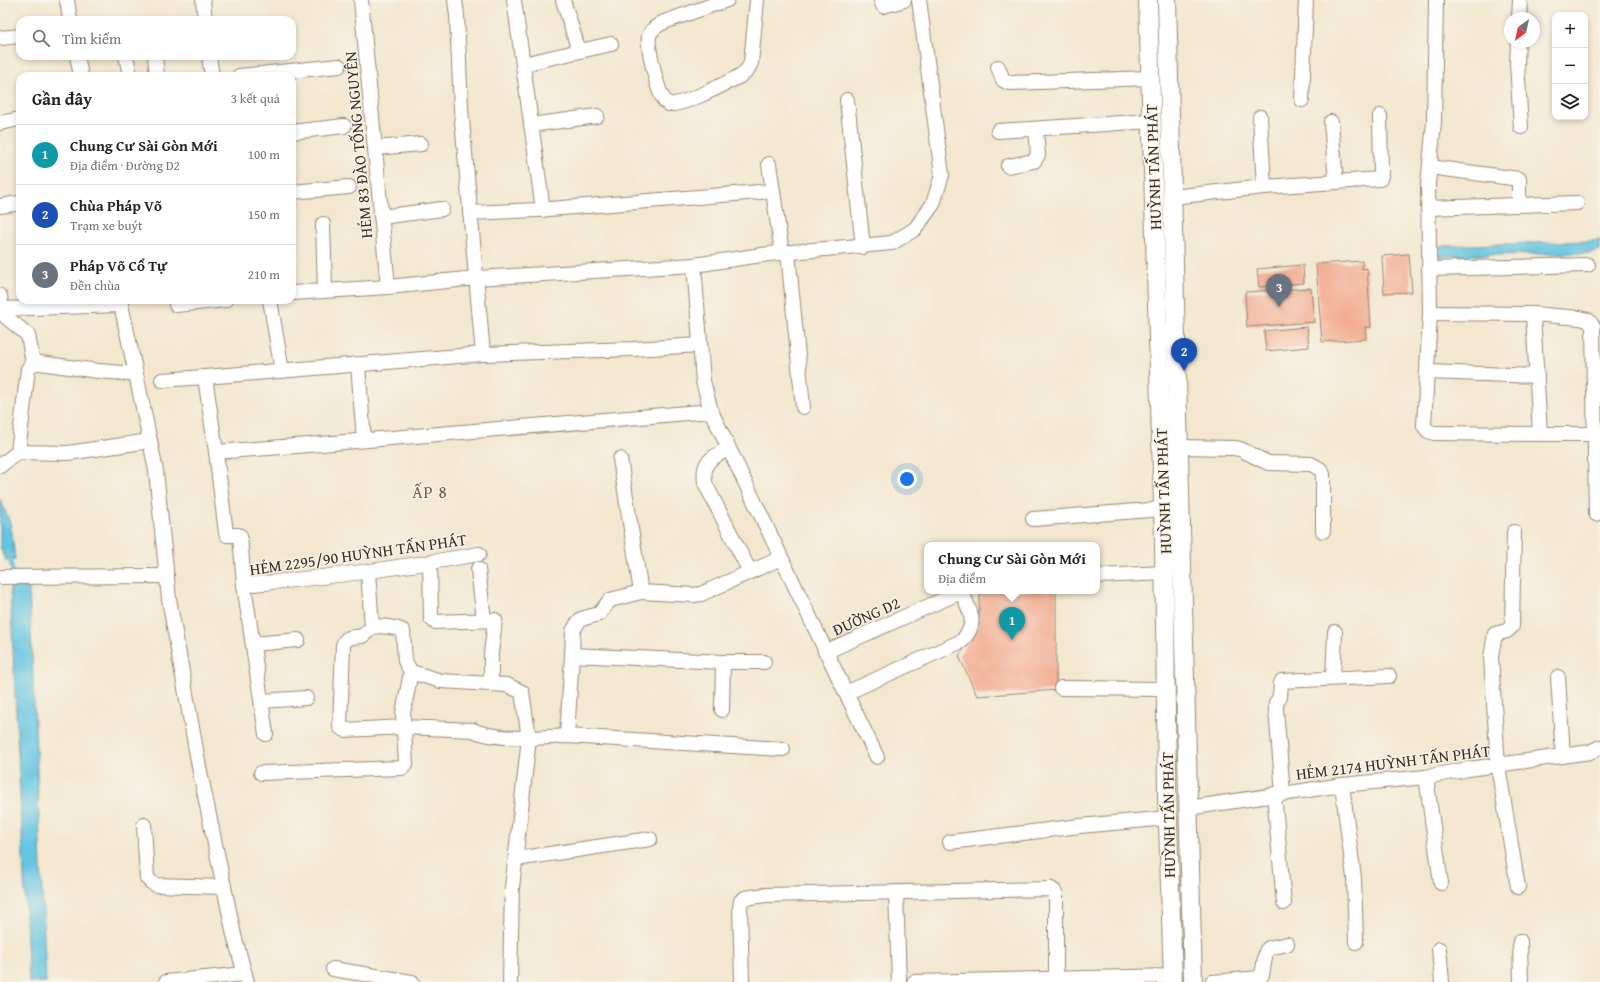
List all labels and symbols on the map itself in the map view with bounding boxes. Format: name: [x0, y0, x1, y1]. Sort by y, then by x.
north arrow: [1504, 12, 1540, 48]
street label: HẺM 83 ĐÀO TỐNG NGUYÊN: [338, 50, 378, 240]
street label: HUỲNH TẤN PHÁT: [1139, 104, 1167, 230]
pin: 3: [1266, 274, 1292, 307]
pin: 2: [1171, 338, 1197, 371]
street label: HUỲNH TẤN PHÁT: [1149, 428, 1177, 554]
your location: [897, 469, 917, 489]
district label: ẤP 8: [412, 479, 448, 504]
street label: HẺM 2295/90 HUỲNH TẤN PHÁT: [248, 527, 468, 581]
street label: ĐƯỜNG D2: [828, 590, 904, 642]
pin: 1: [999, 607, 1025, 640]
street label: HẺM 2174 HUỲNH TẤN PHÁT: [1294, 738, 1492, 786]
street label: HUỲNH TẤN PHÁT: [1155, 752, 1181, 878]

